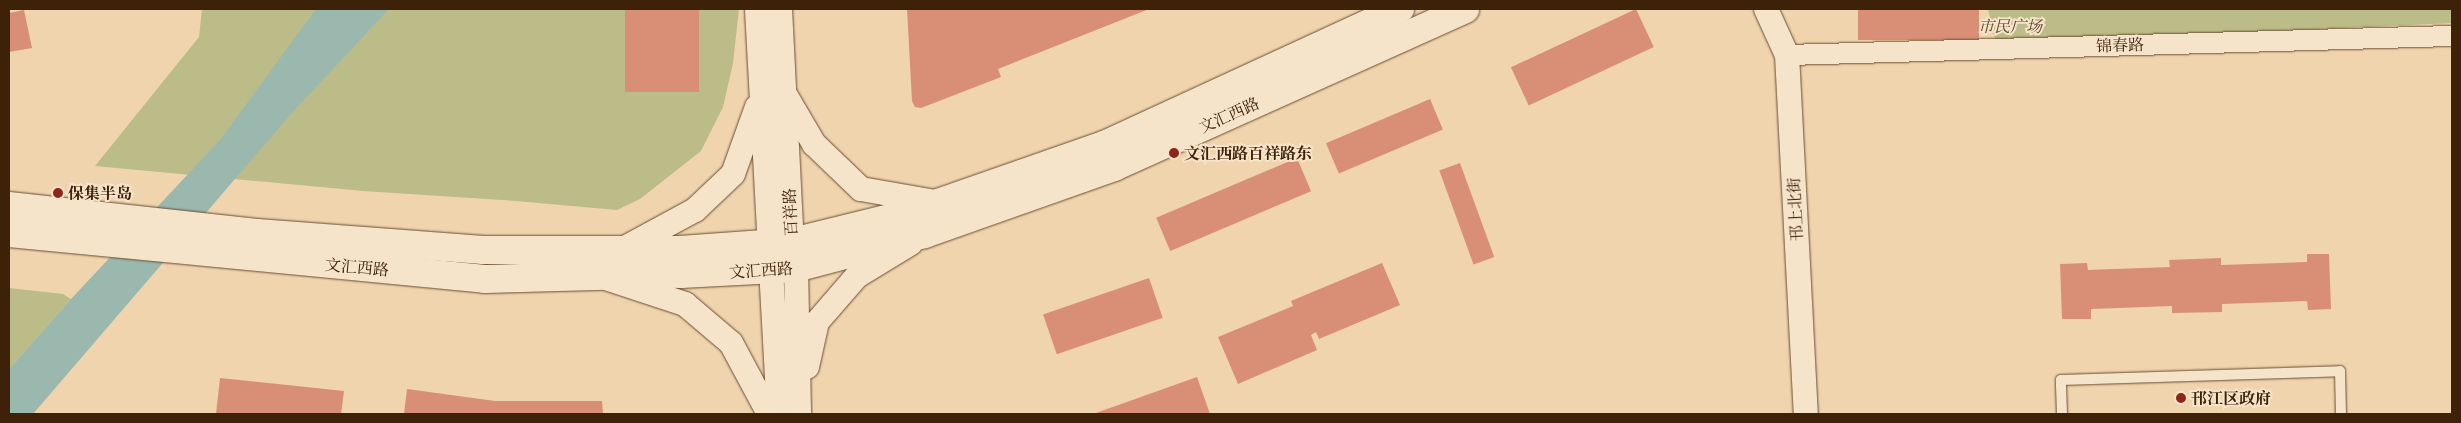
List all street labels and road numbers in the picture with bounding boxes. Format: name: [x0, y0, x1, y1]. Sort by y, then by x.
street label: 锦春路: [2096, 35, 2144, 55]
street label: 文汇西路: [1196, 93, 1262, 137]
street label: 邗上北街: [1784, 177, 1806, 241]
street label: 百祥路: [779, 188, 801, 236]
street label: 文汇西路: [324, 255, 390, 279]
street label: 文汇西路: [728, 258, 794, 282]

